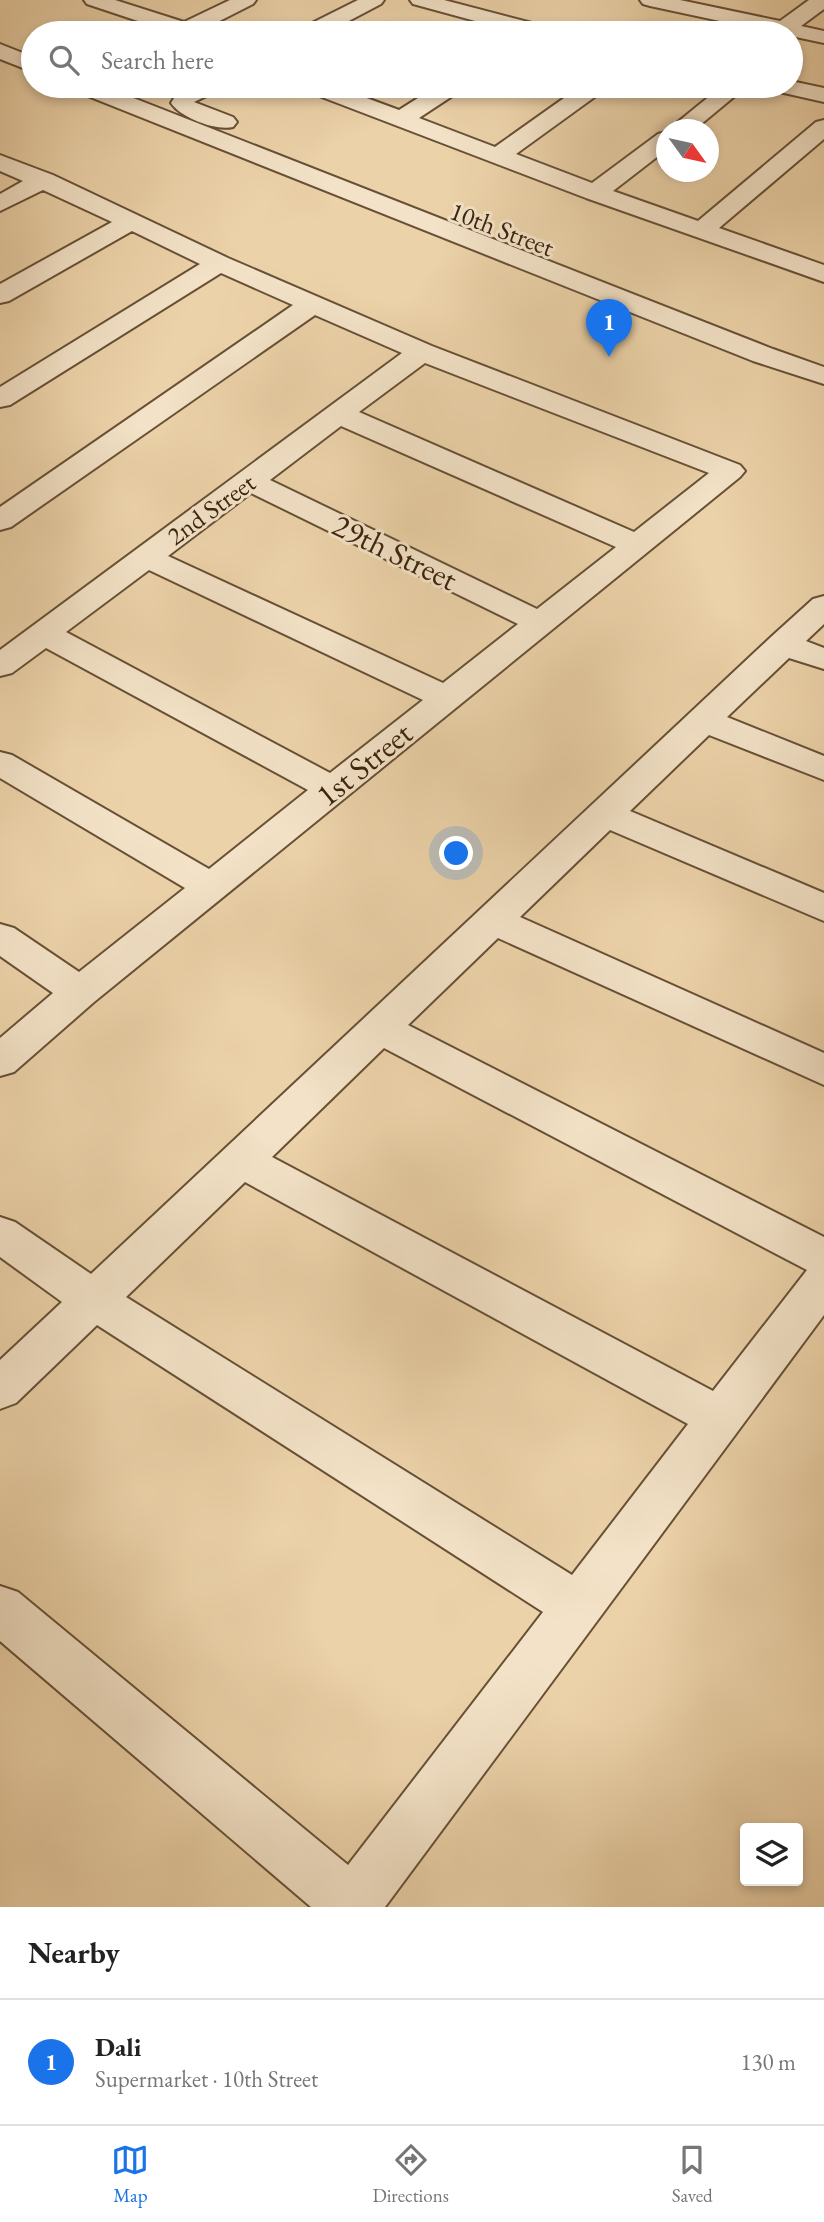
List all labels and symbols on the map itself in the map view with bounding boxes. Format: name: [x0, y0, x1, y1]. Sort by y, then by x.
north arrow: [656, 119, 719, 182]
street label: 10th Street: [445, 194, 559, 264]
pin: 1: [586, 299, 632, 357]
street label: 2nd Street: [160, 465, 262, 553]
street label: 29th Street: [326, 504, 464, 600]
street label: 1st Street: [307, 712, 421, 816]
your location: [439, 836, 473, 870]

